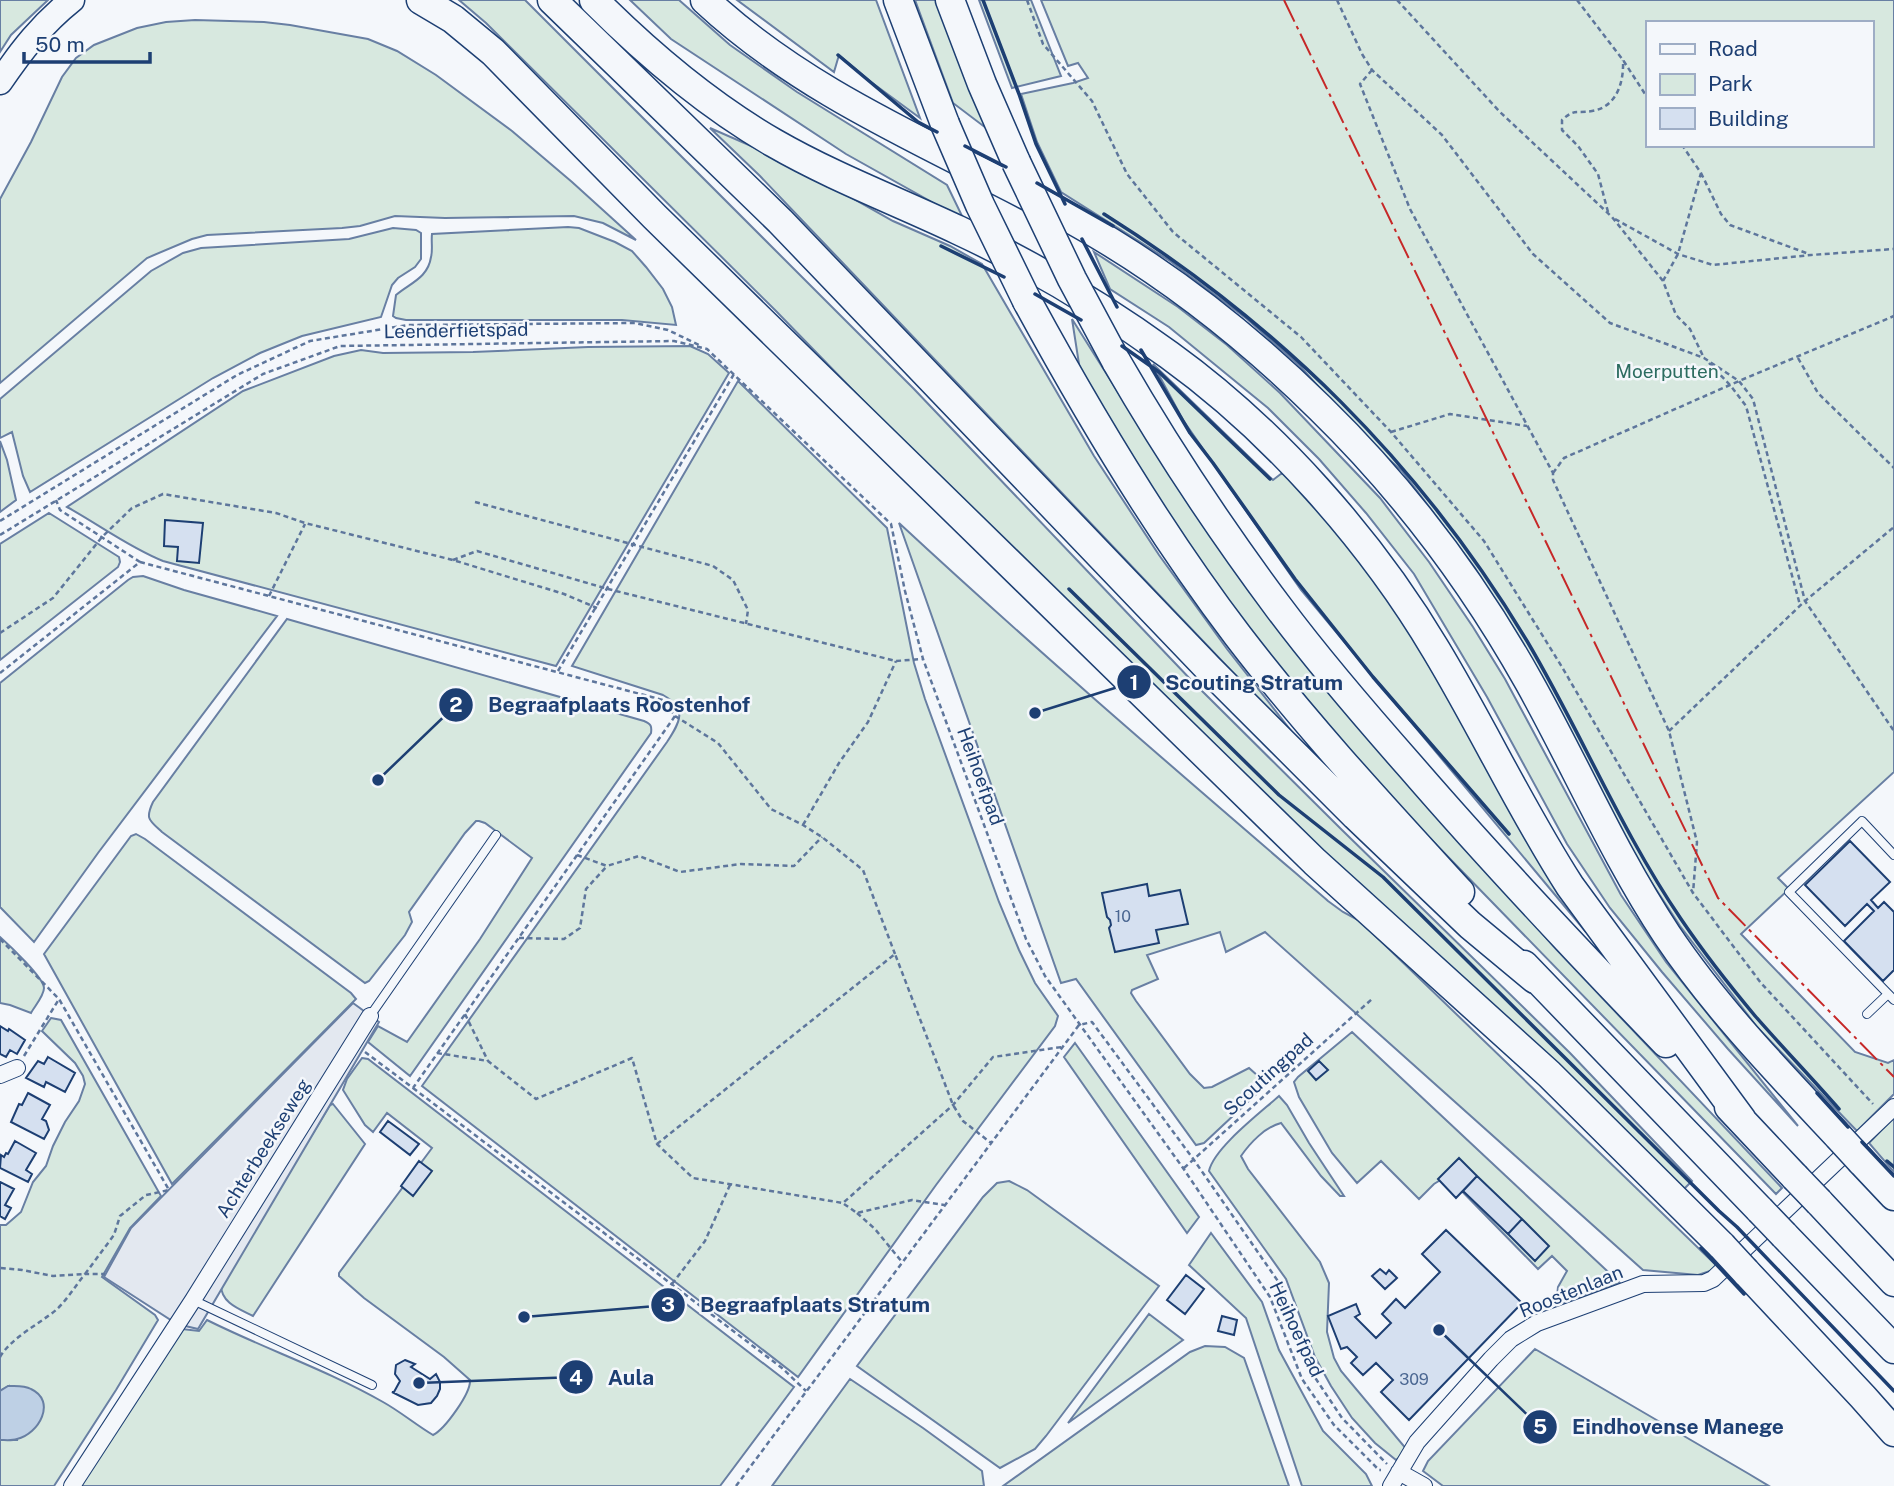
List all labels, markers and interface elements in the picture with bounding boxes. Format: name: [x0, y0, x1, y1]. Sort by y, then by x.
scale bar: [24, 21, 150, 65]
legend: [1646, 21, 1873, 147]
text: 50 m: [35, 32, 85, 57]
text: Road: [1708, 36, 1758, 61]
text: Park: [1708, 71, 1753, 96]
text: Building: [1708, 106, 1789, 131]
street label: Leenderfietspad: [383, 318, 529, 342]
park label: Moerputten: [1615, 360, 1719, 382]
callout: Scouting Stratum: [1116, 661, 1357, 703]
text: 1: [1130, 670, 1139, 695]
text: Scouting Stratum: [1165, 670, 1343, 695]
callout: Begraafplaats Roostenhof: [438, 684, 764, 726]
text: 2: [449, 692, 463, 717]
text: Begraafplaats Roostenhof: [488, 692, 750, 717]
street label: Heihoefpad: [953, 724, 1009, 828]
house number: 10: [1115, 907, 1131, 926]
street label: Scoutingpad: [1219, 1028, 1317, 1120]
street label: Achterbeekseweg: [211, 1074, 315, 1222]
street label: Roostenlaan: [1516, 1260, 1626, 1322]
street label: Heihoefpad: [1265, 1278, 1329, 1380]
callout: Begraafplaats Stratum: [651, 1284, 944, 1326]
text: 3: [661, 1292, 675, 1317]
text: Begraafplaats Stratum: [700, 1292, 930, 1317]
callout: Aula: [558, 1356, 668, 1398]
text: 4: [569, 1365, 583, 1390]
text: Aula: [608, 1365, 654, 1390]
house number: 309: [1399, 1370, 1429, 1389]
callout: Eindhovense Manege: [1523, 1406, 1798, 1448]
text: 5: [1533, 1414, 1547, 1439]
text: Eindhovense Manege: [1572, 1414, 1784, 1439]

